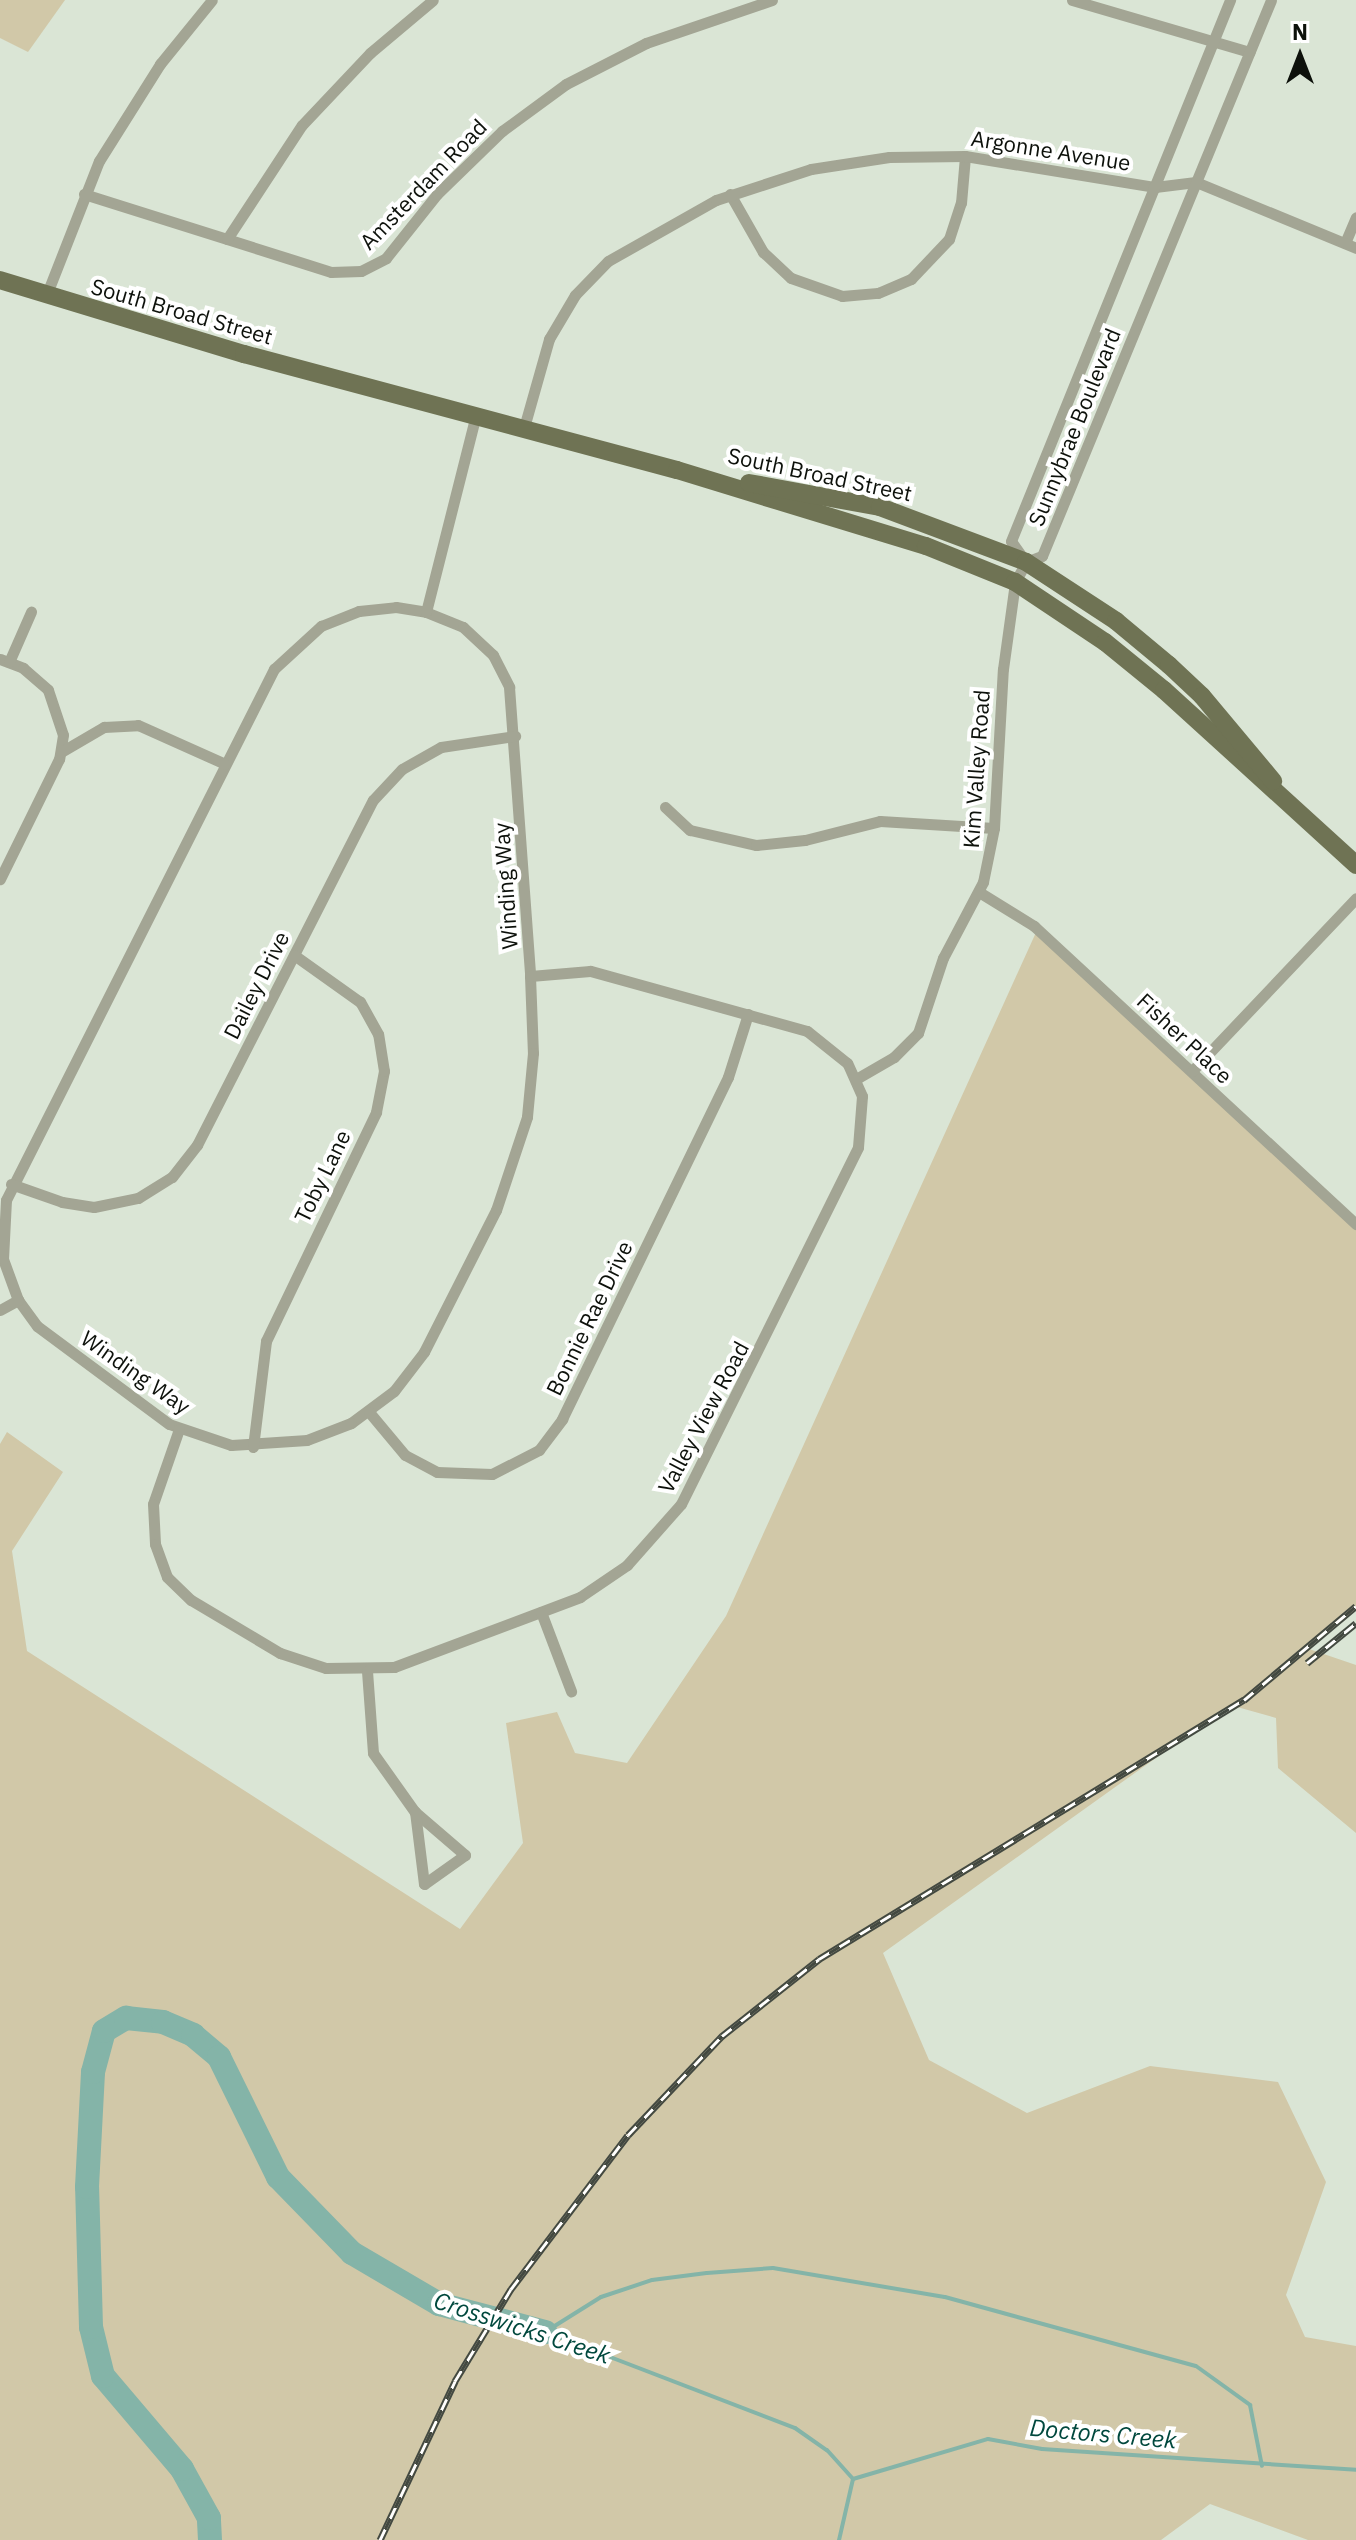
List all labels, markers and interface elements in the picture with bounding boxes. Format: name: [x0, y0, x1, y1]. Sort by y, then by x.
north arrow: [1260, 16, 1340, 96]
text: N: [1292, 17, 1308, 46]
street label: Amsterdam Road: [354, 113, 492, 255]
street label: Argonne Avenue: [969, 124, 1133, 176]
street label: South Broad Street: [88, 272, 276, 350]
street label: Sunnybrae Boulevard: [1022, 324, 1126, 530]
street label: South Broad Street: [725, 442, 915, 506]
street label: Kim Valley Road: [957, 689, 995, 849]
street label: Winding Way: [487, 822, 523, 950]
street label: Dailey Drive: [218, 927, 294, 1043]
street label: Fisher Place: [1132, 987, 1238, 1089]
street label: Toby Lane: [288, 1125, 356, 1227]
street label: Bonnie Rae Drive: [540, 1237, 638, 1399]
street label: Winding Way: [76, 1325, 196, 1419]
street label: Valley View Road: [652, 1337, 754, 1497]
water label: Crosswicks Creek: [430, 2286, 614, 2370]
water label: Doctors Creek: [1028, 2413, 1178, 2455]

